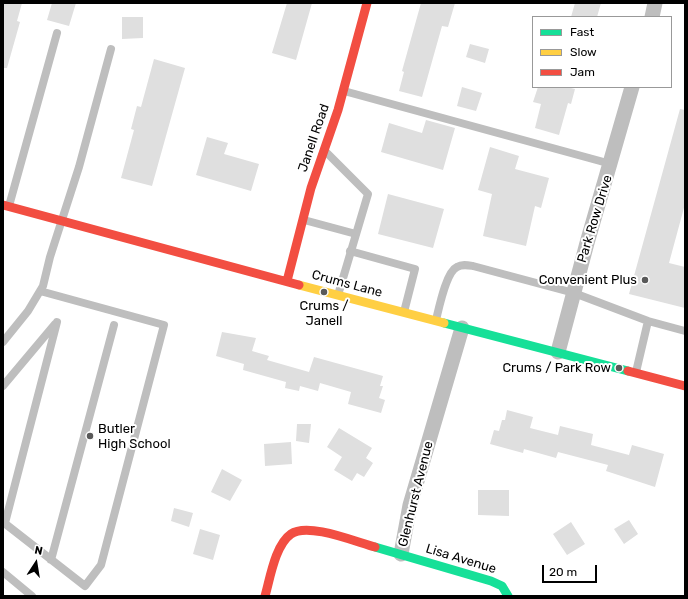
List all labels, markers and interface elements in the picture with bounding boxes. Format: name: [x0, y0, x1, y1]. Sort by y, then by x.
legend: [532, 16, 672, 88]
text: Fast: [570, 25, 594, 39]
text: Slow: [570, 45, 597, 59]
text: Jam: [570, 65, 595, 79]
street label: Janell Road: [295, 102, 333, 174]
street label: Park Row Drive: [574, 173, 616, 265]
street label: Crums Lane: [310, 267, 384, 301]
place label: Convenient Plus: [539, 272, 637, 288]
marker: Convenient Plus: [640, 275, 650, 285]
marker: Crums / Janell: [319, 287, 329, 297]
place label: Crums / Janell: [299, 298, 349, 329]
place label: Crums / Park Row: [502, 360, 611, 376]
marker: Crums / Park Row: [614, 363, 624, 373]
place label: Butler High School: [98, 421, 171, 452]
marker: Butler High School: [85, 431, 95, 441]
street label: Glenhurst Avenue: [395, 440, 437, 548]
street label: Lisa Avenue: [424, 541, 498, 577]
north arrow: [16, 543, 56, 583]
text: N: [33, 544, 44, 558]
scale bar: [544, 557, 599, 583]
text: 20 m: [549, 565, 577, 579]

